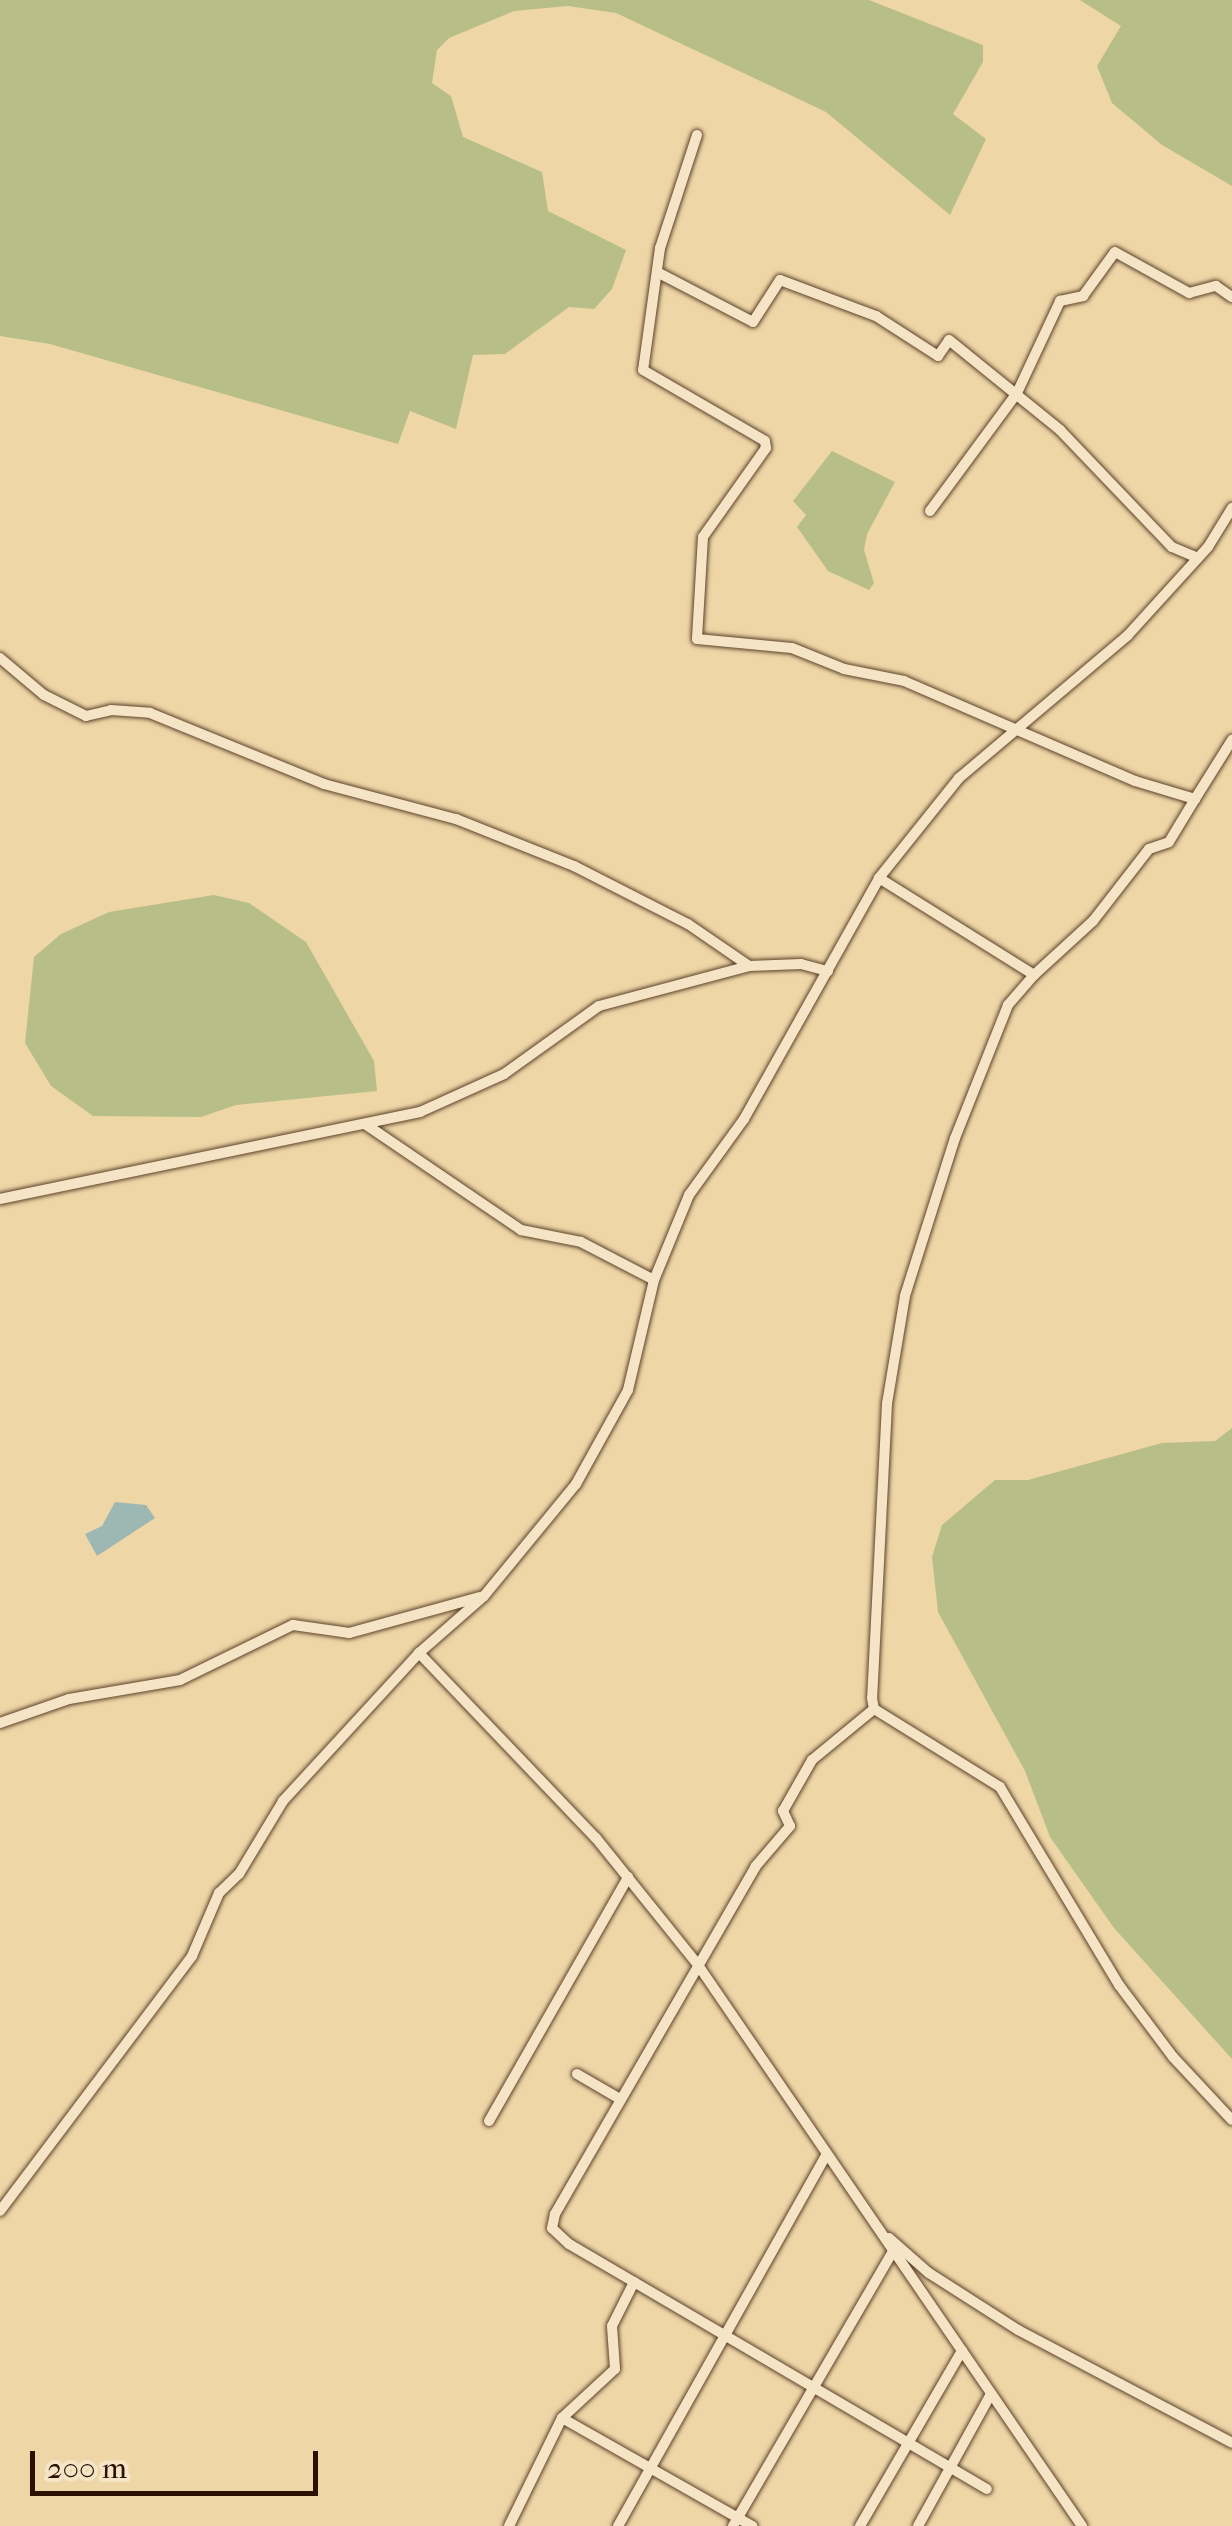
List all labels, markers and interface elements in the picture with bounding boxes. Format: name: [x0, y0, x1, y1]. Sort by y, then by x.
scale bar: [35, 2431, 322, 2493]
text: 200 m: [47, 2451, 127, 2486]

